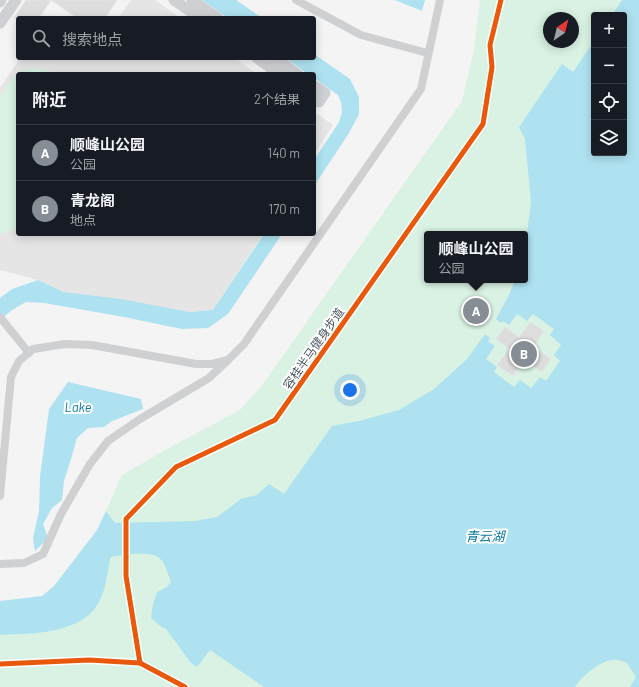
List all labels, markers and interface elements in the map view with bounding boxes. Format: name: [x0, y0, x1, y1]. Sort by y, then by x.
north arrow: [543, 12, 579, 48]
map controls: [591, 12, 627, 156]
button: +: [591, 12, 627, 48]
search box: [16, 16, 316, 60]
icon: search: [30, 27, 52, 49]
text: 搜索地点: [62, 30, 122, 48]
button: −: [591, 48, 627, 84]
button: locate: [591, 84, 627, 120]
text: 附近: [32, 89, 66, 109]
text: 2个结果: [254, 91, 300, 107]
button: layers: [591, 120, 627, 156]
text: 顺峰山公园: [70, 135, 145, 153]
text: A: [41, 145, 49, 161]
text: 140 m: [268, 145, 300, 161]
text: 公园: [70, 156, 96, 172]
text: 青龙阁: [70, 191, 115, 209]
text: B: [41, 201, 49, 217]
text: 170 m: [269, 201, 300, 217]
text: 地点: [70, 212, 96, 228]
popup: [424, 231, 528, 283]
text: 顺峰山公园: [438, 239, 514, 257]
text: 公园: [438, 260, 465, 276]
pin: A: [463, 296, 489, 326]
street label: 容桂半马健身步道: [280, 305, 346, 391]
pin: B: [511, 339, 537, 369]
your location: [340, 380, 360, 400]
water label: Lake: [65, 399, 92, 415]
water label: 青云湖: [465, 528, 506, 544]

